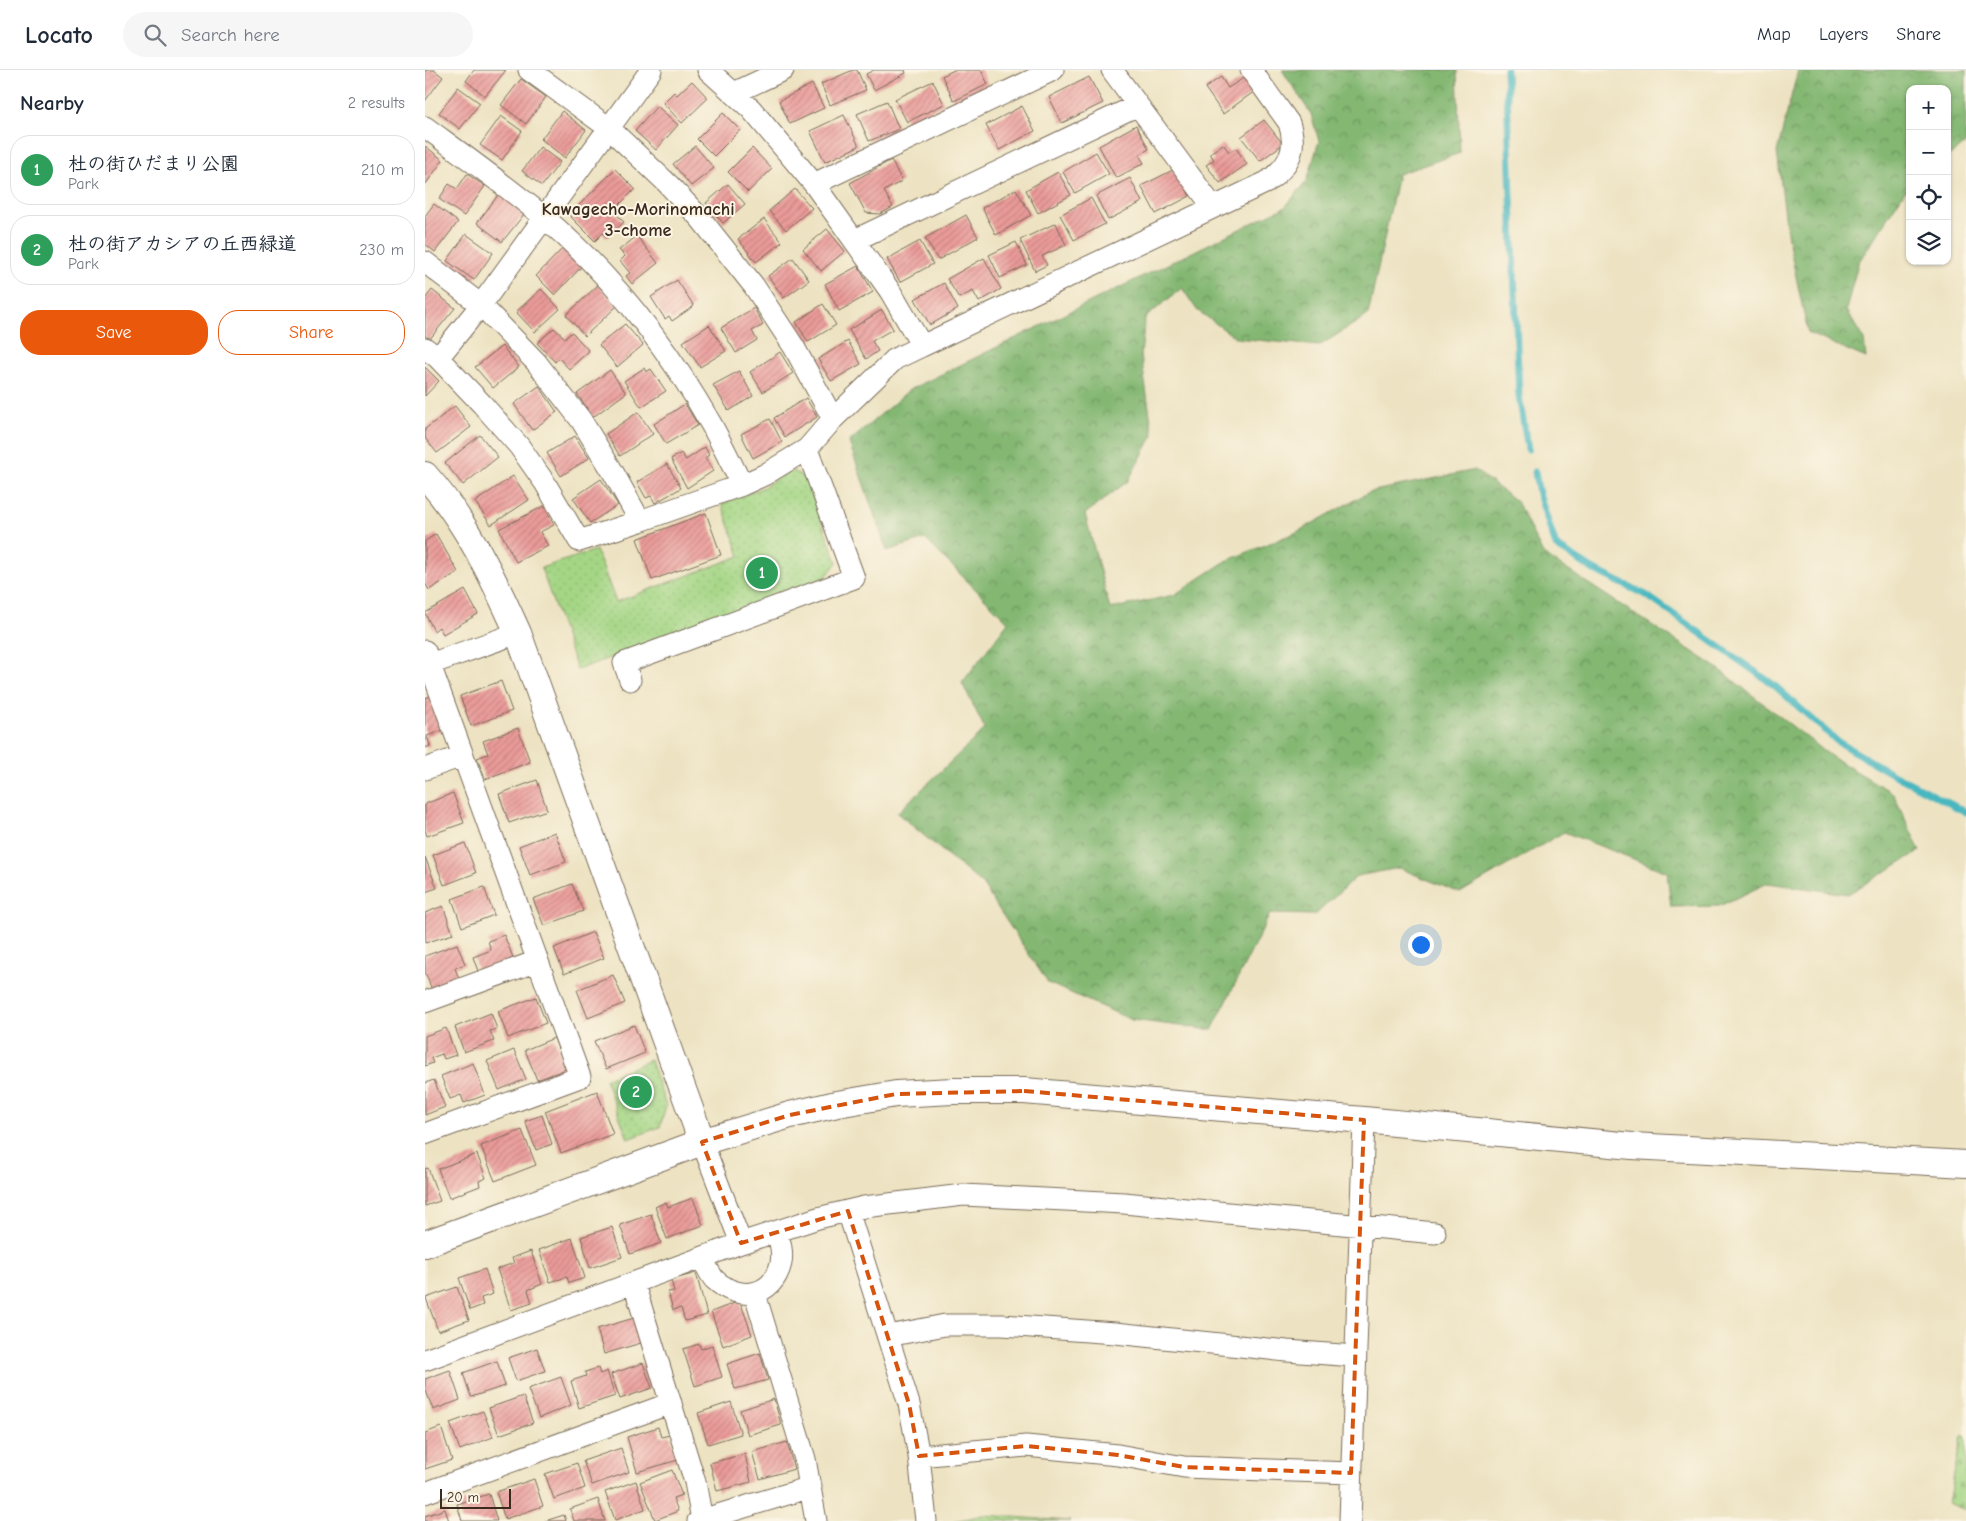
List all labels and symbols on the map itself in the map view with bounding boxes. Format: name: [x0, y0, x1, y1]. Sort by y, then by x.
district label: Kawagecho-Morinomachi 3-chome: [541, 199, 735, 241]
pin: 1: [746, 554, 778, 592]
your location: [1408, 932, 1434, 958]
pin: 2: [620, 1073, 652, 1111]
scale bar: [440, 1486, 511, 1509]

